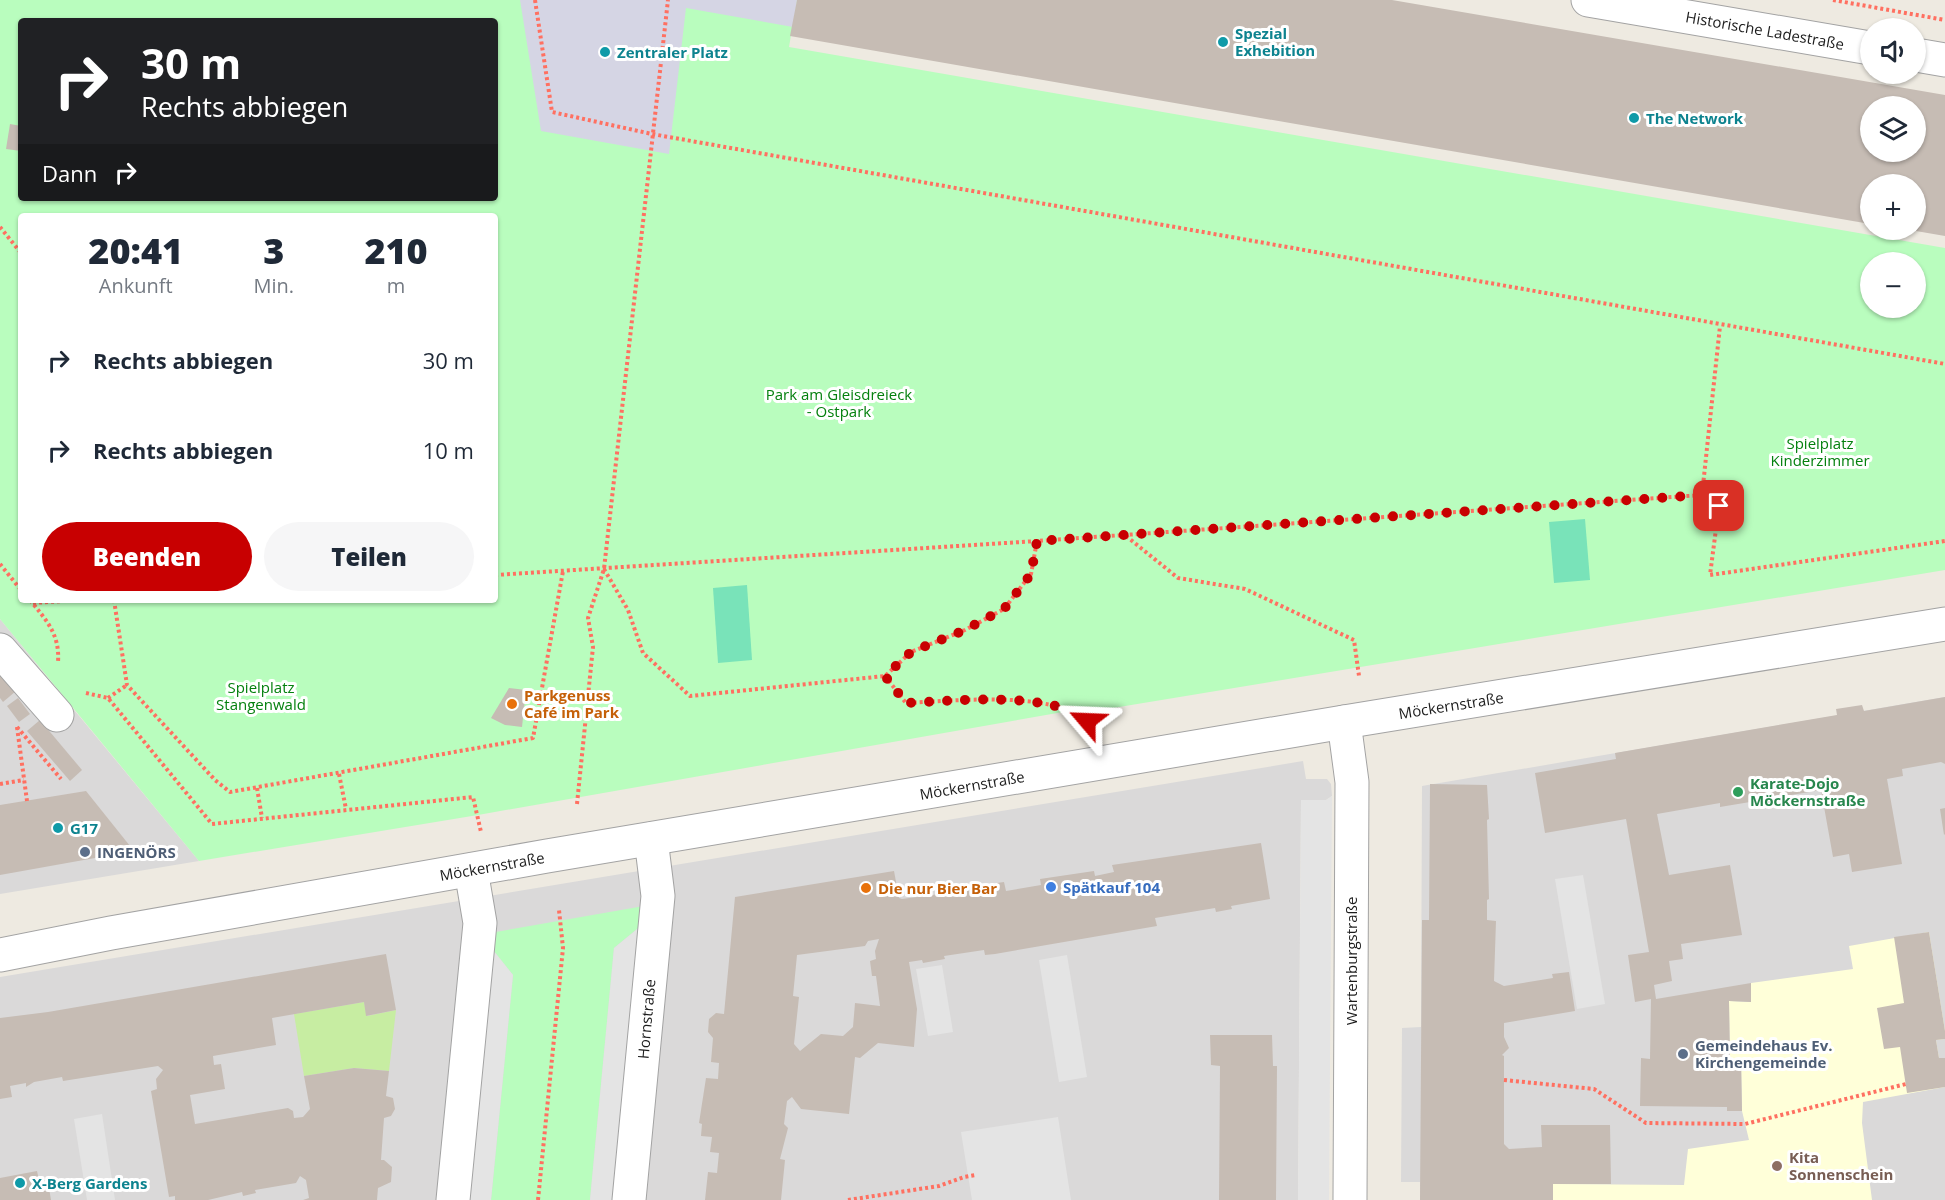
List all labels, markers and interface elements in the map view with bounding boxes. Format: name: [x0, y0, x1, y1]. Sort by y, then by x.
street label: Historische Ladestraße: [1684, 6, 1846, 54]
map controls: [1860, 18, 1926, 318]
button: sound: [1860, 18, 1926, 84]
place label: Spezial Exhebition: [1235, 23, 1315, 60]
text: 30 m: [141, 34, 241, 91]
marker: Spezial Exhebition: [1216, 35, 1230, 49]
icon: right: [42, 42, 120, 120]
place label: Zentraler Platz: [617, 42, 728, 62]
marker: Zentraler Platz: [598, 45, 612, 59]
text: Rechts abbiegen: [141, 88, 348, 125]
button: layers: [1860, 96, 1926, 162]
place label: The Network: [1646, 108, 1744, 128]
marker: The Network: [1627, 111, 1641, 125]
icon: right: [109, 156, 142, 189]
text: Dann: [42, 158, 97, 188]
button: +: [1860, 174, 1926, 240]
text: 20:41: [88, 226, 183, 275]
text: 3: [263, 226, 284, 275]
text: 210: [364, 226, 428, 275]
button: −: [1860, 252, 1926, 318]
text: Ankunft: [99, 272, 173, 299]
text: Min.: [253, 272, 294, 299]
text: m: [387, 272, 405, 299]
icon: right: [42, 344, 75, 377]
text: Rechts abbiegen: [93, 345, 273, 375]
text: 30 m: [423, 345, 474, 375]
park label: Park am Gleisdreieck - Ostpark: [766, 384, 912, 421]
park label: Spielplatz Kinderzimmer: [1770, 433, 1870, 470]
icon: right: [42, 434, 75, 467]
text: Rechts abbiegen: [93, 435, 273, 465]
text: 10 m: [423, 435, 474, 465]
pin: [1693, 480, 1744, 531]
icon: arrive: [1702, 489, 1735, 522]
button: Beenden: [42, 522, 252, 591]
button: Teilen: [264, 522, 474, 591]
park label: Spielplatz Stangenwald: [216, 677, 306, 714]
place label: Parkgenuss Café im Park: [524, 685, 620, 722]
street label: Möckernstraße: [1397, 687, 1505, 723]
position arrow: [1055, 689, 1119, 753]
marker: Parkgenuss Café im Park: [505, 697, 519, 711]
street label: Möckernstraße: [918, 766, 1026, 804]
place label: Karate-Dojo Möckernstraße: [1750, 773, 1865, 810]
marker: Karate-Dojo Möckernstraße: [1731, 785, 1745, 799]
place label: G17: [70, 818, 98, 838]
marker: G17: [51, 821, 65, 835]
place label: INGENÖRS: [97, 842, 176, 862]
marker: INGENÖRS: [78, 845, 92, 859]
street label: Möckernstraße: [438, 847, 546, 885]
place label: Spätkauf 104: [1063, 877, 1160, 897]
place label: Die nur Bier Bar: [878, 878, 997, 898]
marker: Spätkauf 104: [1044, 880, 1058, 894]
marker: Die nur Bier Bar: [859, 881, 873, 895]
street label: Wartenburgstraße: [1341, 897, 1361, 1025]
street label: Hornstraße: [633, 978, 659, 1060]
place label: Gemeindehaus Ev. Kirchengemeinde: [1695, 1035, 1832, 1072]
marker: Gemeindehaus Ev. Kirchengemeinde: [1676, 1047, 1690, 1061]
place label: Kita Sonnenschein: [1789, 1147, 1893, 1184]
marker: Kita Sonnenschein: [1770, 1159, 1784, 1173]
place label: X-Berg Gardens: [32, 1173, 147, 1193]
marker: X-Berg Gardens: [13, 1176, 27, 1190]

